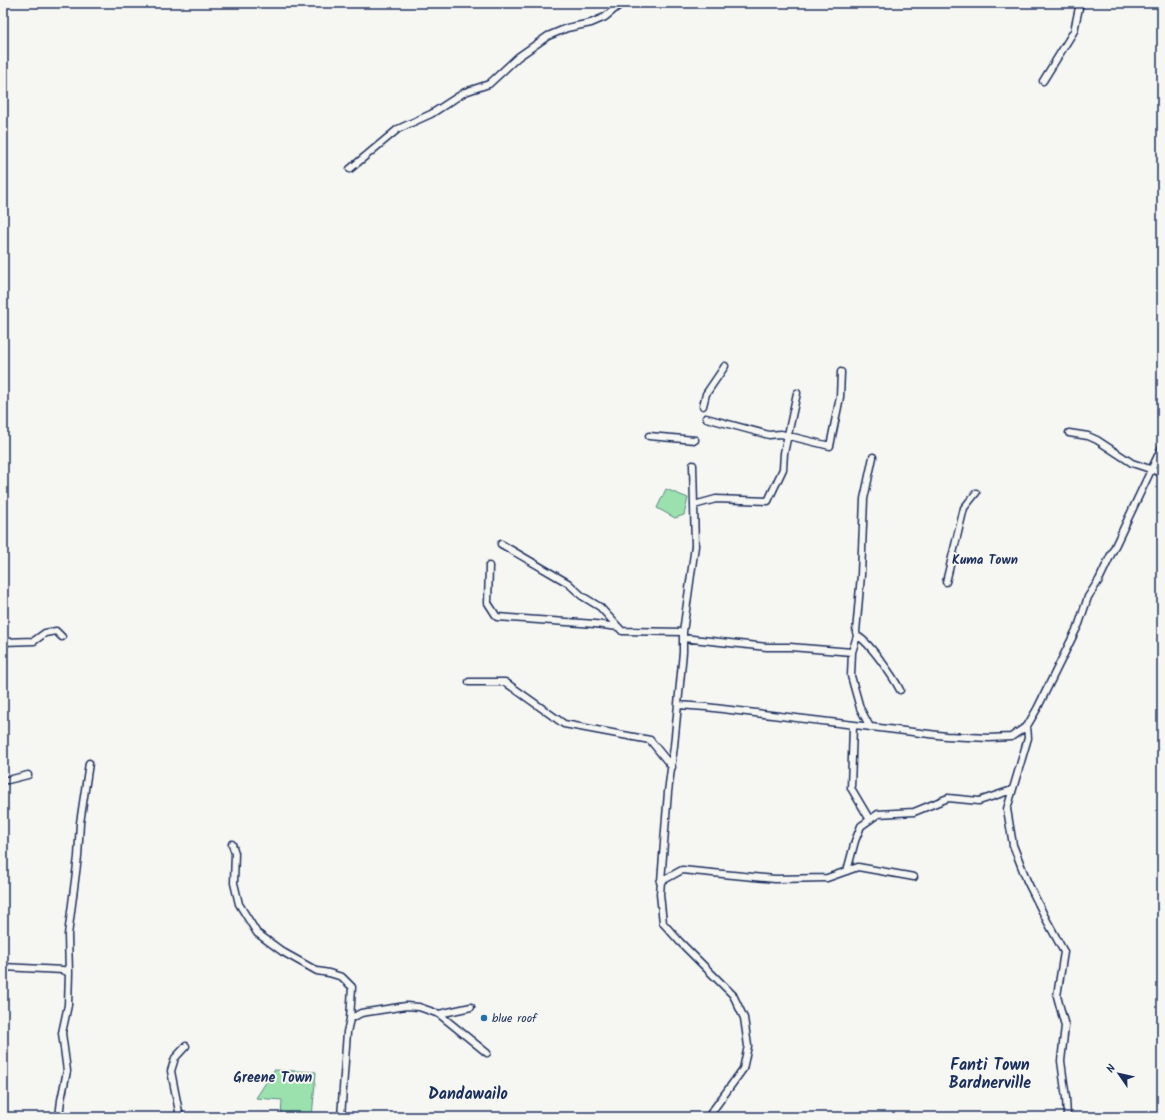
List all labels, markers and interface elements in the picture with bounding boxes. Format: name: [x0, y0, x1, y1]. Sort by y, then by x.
district label: Kuma Town: [952, 550, 1018, 571]
place label: blue roof: [492, 1009, 538, 1028]
marker: blue roof: [479, 1013, 489, 1023]
district label: Fanti Town Bardnerville: [949, 1053, 1031, 1096]
north arrow: [1099, 1054, 1139, 1094]
text: N: [1102, 1061, 1121, 1077]
district label: Greene Town: [234, 1067, 313, 1089]
district label: Dandawailo: [428, 1082, 508, 1107]

